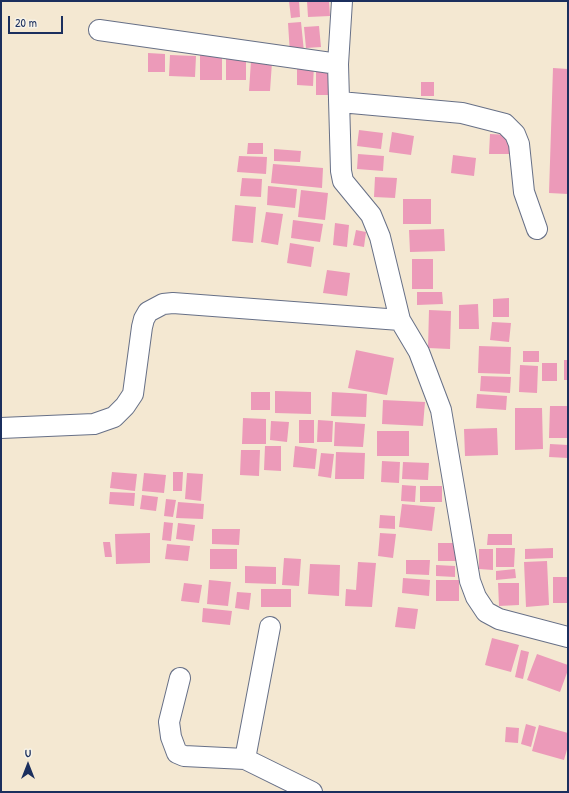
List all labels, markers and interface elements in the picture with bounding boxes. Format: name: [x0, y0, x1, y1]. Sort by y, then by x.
scale bar: [10, 8, 65, 34]
text: 20 m: [15, 14, 37, 31]
north arrow: [8, 745, 48, 785]
text: U: [25, 746, 31, 760]

